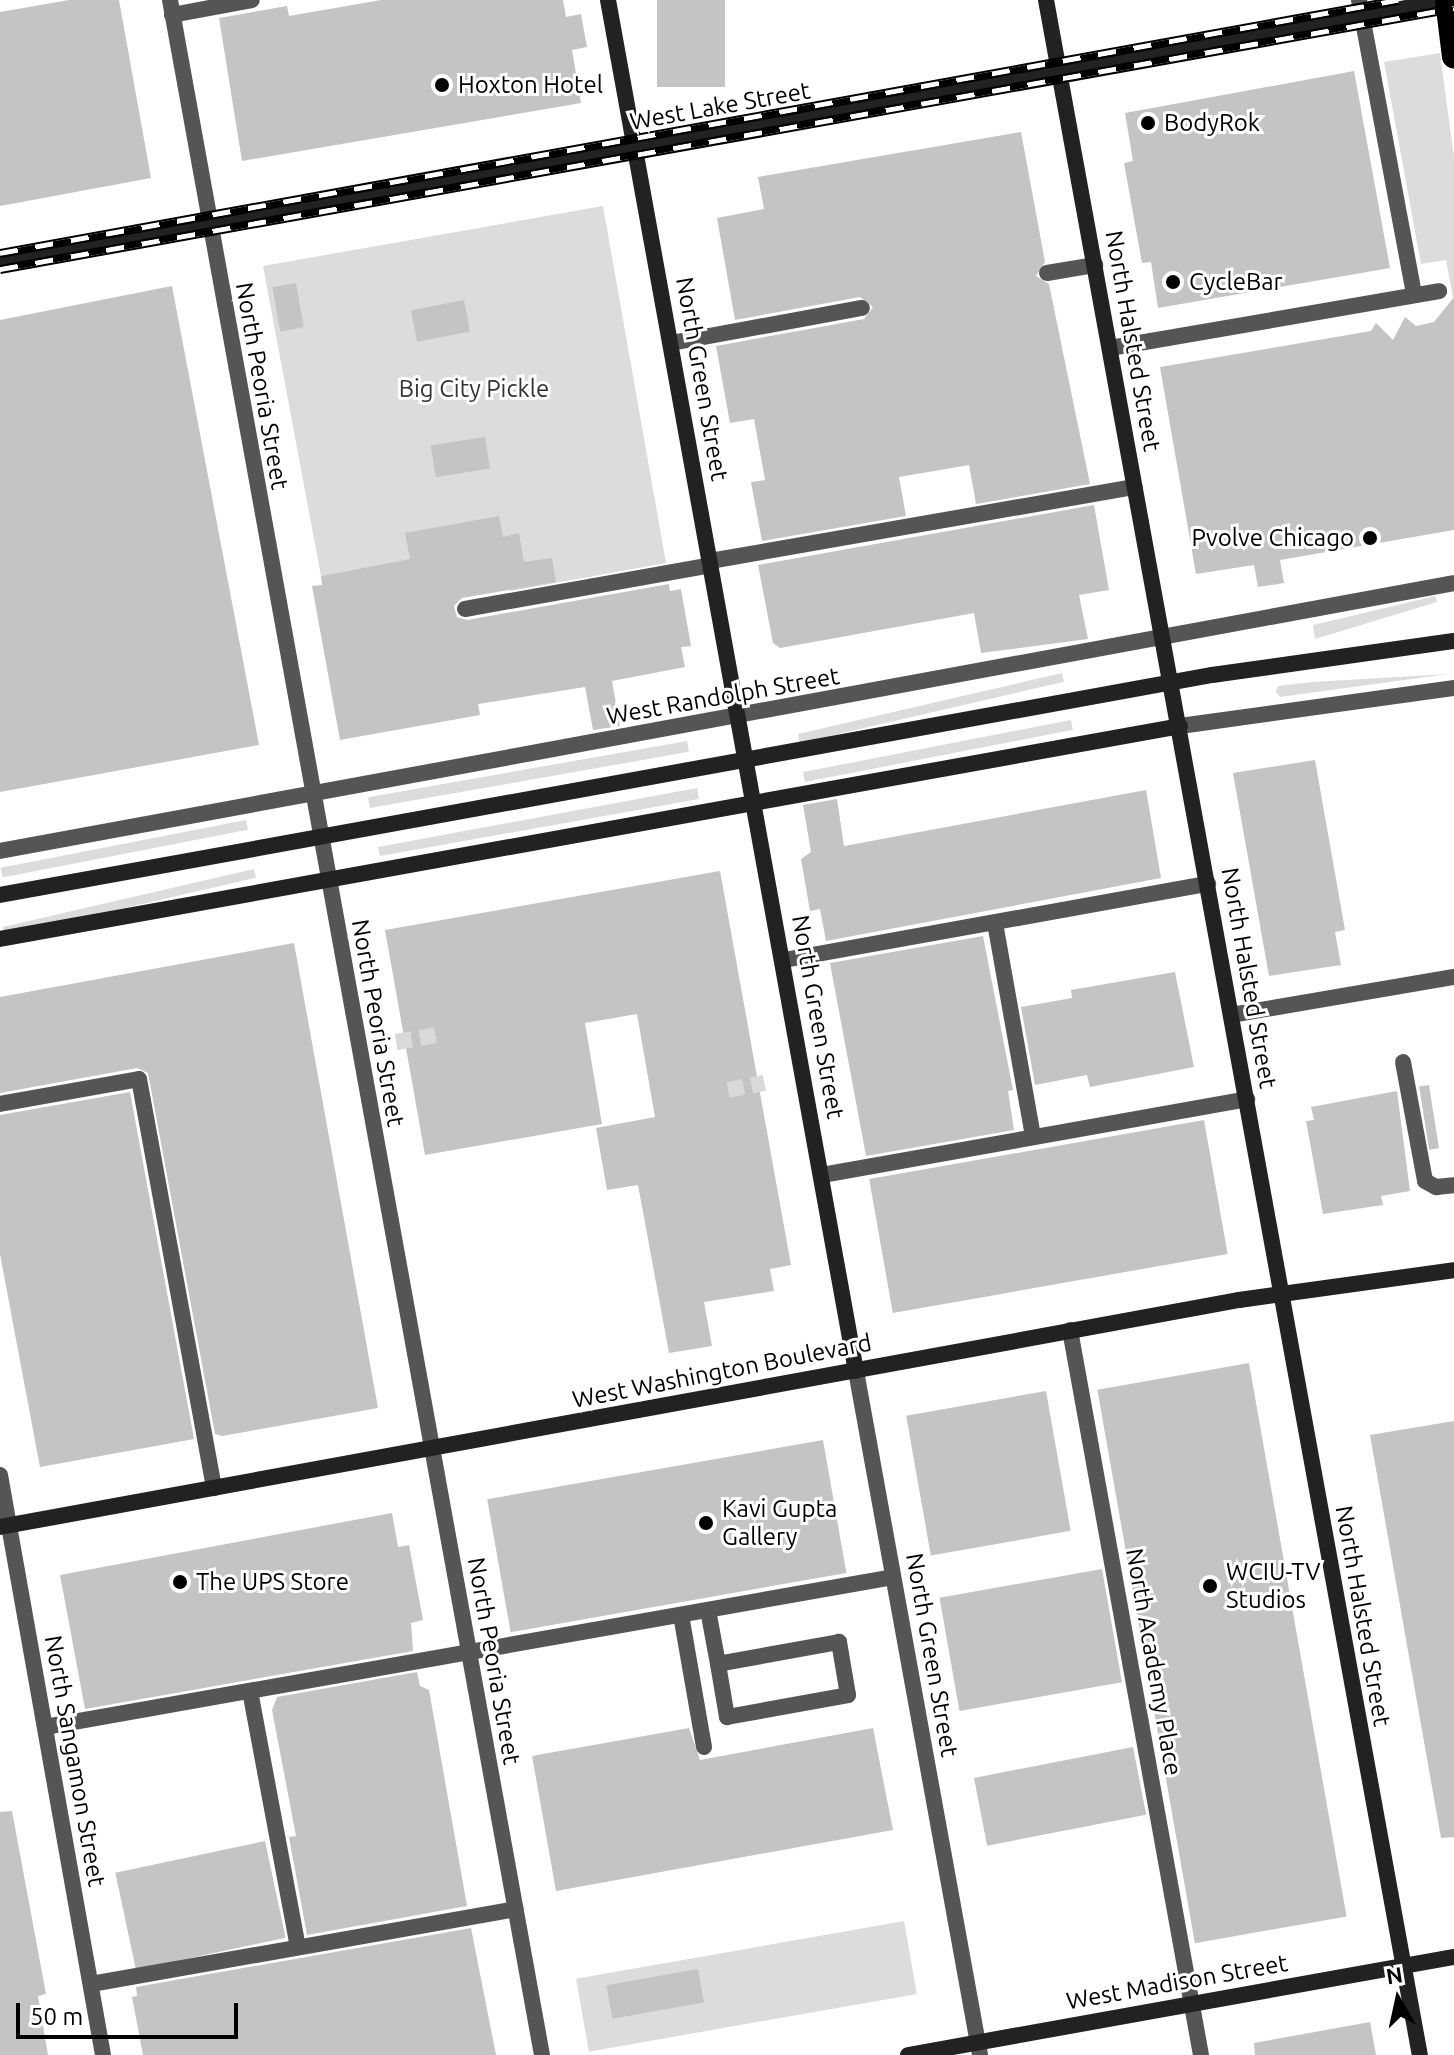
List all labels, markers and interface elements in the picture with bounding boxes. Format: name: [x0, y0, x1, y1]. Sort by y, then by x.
place label: Hoxton Hotel: [458, 71, 603, 99]
marker: Hoxton Hotel: [433, 76, 451, 94]
street label: West Lake Street: [628, 76, 812, 136]
place label: BodyRok: [1164, 109, 1260, 137]
marker: BodyRok: [1139, 114, 1157, 132]
street label: North Halsted Street: [1099, 228, 1167, 454]
place label: CycleBar: [1189, 268, 1283, 296]
marker: CycleBar: [1164, 273, 1182, 291]
street label: North Green Street: [670, 275, 734, 483]
street label: North Peoria Street: [230, 280, 294, 492]
park label: Big City Pickle: [399, 375, 549, 403]
place label: Pvolve Chicago: [1191, 524, 1354, 552]
marker: Pvolve Chicago: [1361, 529, 1379, 547]
street label: West Randolph Street: [604, 661, 842, 731]
street label: North Halsted Street: [1215, 865, 1283, 1091]
street label: North Green Street: [786, 913, 850, 1121]
street label: North Peoria Street: [346, 917, 410, 1129]
street label: West Washington Boulevard: [570, 1328, 874, 1414]
place label: Kavi Gupta Gallery: [722, 1495, 837, 1551]
street label: North Halsted Street: [1329, 1503, 1397, 1729]
marker: Kavi Gupta Gallery: [697, 1514, 715, 1532]
street label: North Academy Place: [1120, 1546, 1188, 1778]
street label: North Green Street: [900, 1551, 964, 1759]
street label: North Peoria Street: [462, 1555, 526, 1767]
place label: WCIU-TV Studios: [1226, 1558, 1321, 1614]
place label: The UPS Store: [196, 1568, 349, 1596]
marker: The UPS Store: [171, 1573, 189, 1591]
marker: WCIU-TV Studios: [1201, 1577, 1219, 1595]
street label: North Sangamon Street: [39, 1633, 111, 1889]
street label: West Madison Street: [1064, 1948, 1290, 2016]
north arrow: [1358, 1959, 1438, 2039]
text: N: [1384, 1961, 1404, 1988]
scale bar: [20, 1987, 242, 2037]
text: 50 m: [30, 2003, 83, 2030]

